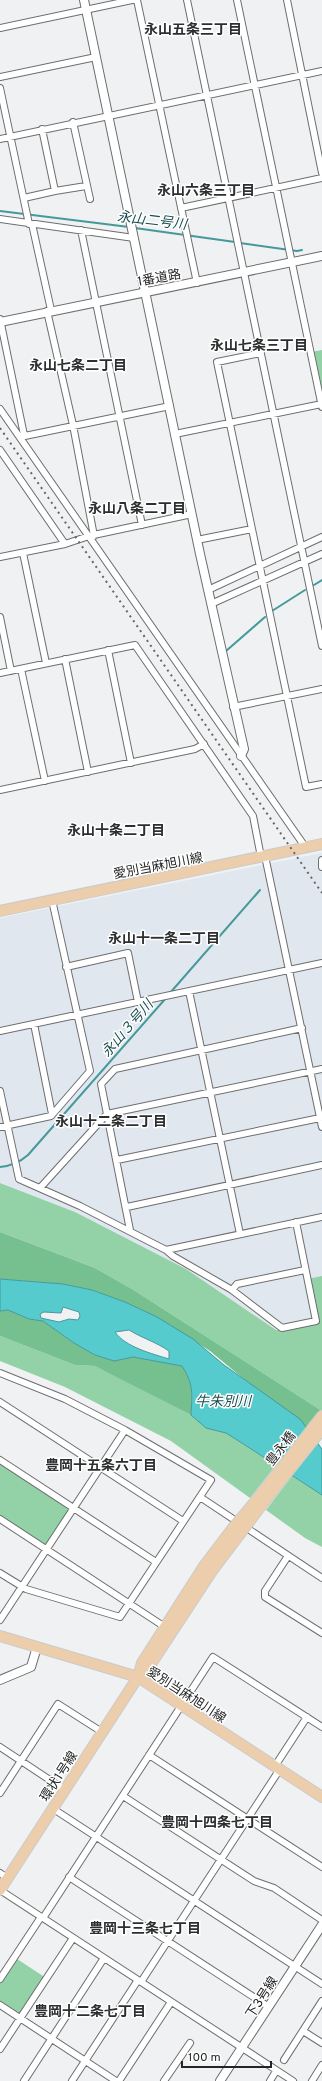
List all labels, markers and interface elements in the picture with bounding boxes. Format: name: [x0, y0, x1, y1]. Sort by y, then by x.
district label: 永山五条三丁目: [144, 21, 242, 39]
district label: 永山六条三丁目: [157, 182, 255, 200]
water label: 永山二号川: [116, 209, 190, 234]
street label: 1番道路: [136, 267, 182, 291]
district label: 永山七条三丁目: [210, 337, 308, 355]
district label: 永山七条二丁目: [29, 357, 127, 375]
district label: 永山八条二丁目: [88, 500, 186, 518]
district label: 永山十条二丁目: [67, 822, 165, 840]
street label: 愛別当麻旭川線: [112, 849, 205, 883]
district label: 永山十一条二丁目: [108, 930, 220, 948]
water label: 永山３号川: [99, 995, 159, 1061]
district label: 永山十二条二丁目: [55, 1113, 167, 1131]
water label: 牛朱別川: [195, 1394, 253, 1411]
street label: 豊永橋: [263, 1429, 300, 1470]
district label: 豊岡十五条六丁目: [45, 1457, 157, 1475]
street label: 愛別当麻旭川線: [143, 1663, 229, 1727]
street label: 環状1号線: [37, 1748, 82, 1805]
district label: 豊岡十四条七丁目: [161, 1814, 273, 1832]
district label: 豊岡十三条七丁目: [89, 1920, 201, 1938]
street label: 下3号線: [242, 1974, 282, 2022]
district label: 豊岡十二条七丁目: [34, 2003, 146, 2021]
scale bar: [182, 2043, 271, 2069]
text: 100 m: [188, 2050, 221, 2066]

